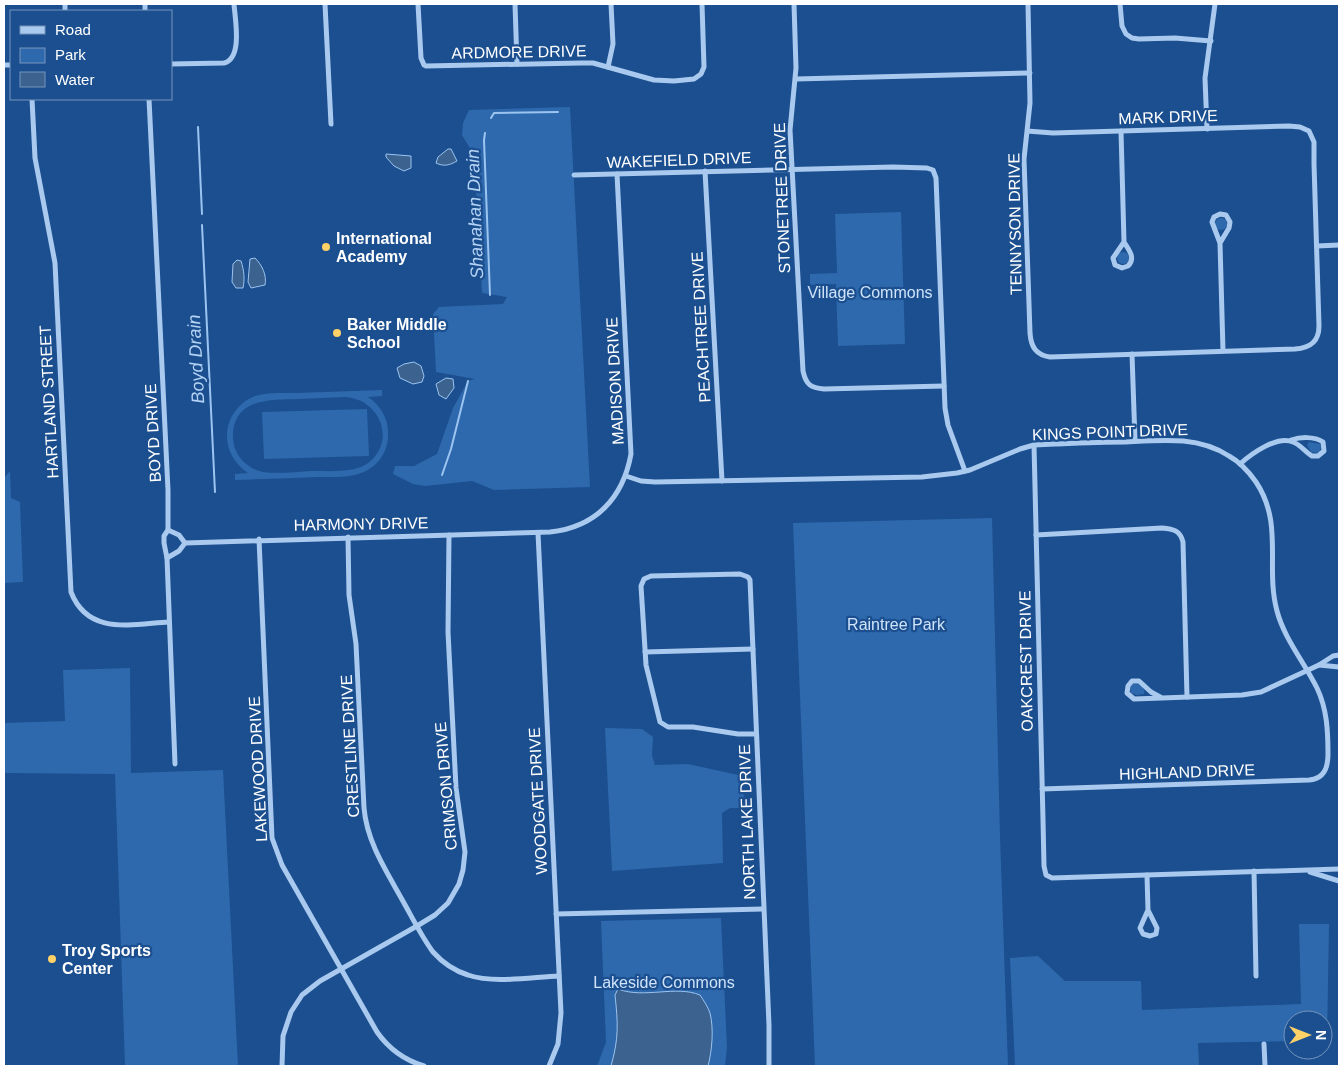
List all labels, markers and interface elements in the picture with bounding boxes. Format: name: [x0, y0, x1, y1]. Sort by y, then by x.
legend: [10, 10, 172, 100]
text: Road: [55, 21, 91, 38]
street label: ARDMORE DRIVE: [451, 42, 587, 62]
text: Park: [55, 46, 86, 63]
text: Water: [55, 71, 94, 88]
street label: MARK DRIVE: [1118, 107, 1218, 127]
street label: STONETREE DRIVE: [771, 122, 793, 274]
water label: Shanahan Drain: [463, 149, 487, 279]
street label: WAKEFIELD DRIVE: [606, 149, 752, 171]
street label: TENNYSON DRIVE: [1005, 153, 1025, 295]
place label: International Academy: [336, 230, 432, 265]
marker: International Academy: [320, 241, 332, 253]
street label: PEACHTREE DRIVE: [689, 251, 713, 403]
park label: Village Commons: [807, 284, 933, 301]
water label: Boyd Drain: [184, 314, 208, 404]
place label: Baker Middle School: [347, 316, 447, 351]
street label: MADISON DRIVE: [603, 317, 627, 445]
street label: HARTLAND STREET: [36, 325, 62, 479]
marker: Baker Middle School: [331, 327, 343, 339]
street label: BOYD DRIVE: [142, 383, 164, 483]
street label: KINGS POINT DRIVE: [1032, 421, 1188, 443]
street label: HARMONY DRIVE: [293, 514, 429, 534]
street label: OAKCREST DRIVE: [1016, 590, 1036, 732]
park label: Raintree Park: [847, 616, 946, 633]
street label: CRESTLINE DRIVE: [338, 674, 362, 818]
street label: LAKEWOOD DRIVE: [246, 696, 270, 842]
street label: CRIMSON DRIVE: [432, 721, 460, 851]
street label: WOODGATE DRIVE: [526, 727, 550, 875]
street label: NORTH LAKE DRIVE: [736, 744, 758, 900]
street label: HIGHLAND DRIVE: [1119, 761, 1255, 783]
place label: Troy Sports Center: [62, 942, 151, 977]
marker: Troy Sports Center: [46, 953, 58, 965]
park label: Lakeside Commons: [593, 974, 735, 991]
north arrow: [1283, 1010, 1333, 1060]
text: N: [1313, 1030, 1329, 1040]

